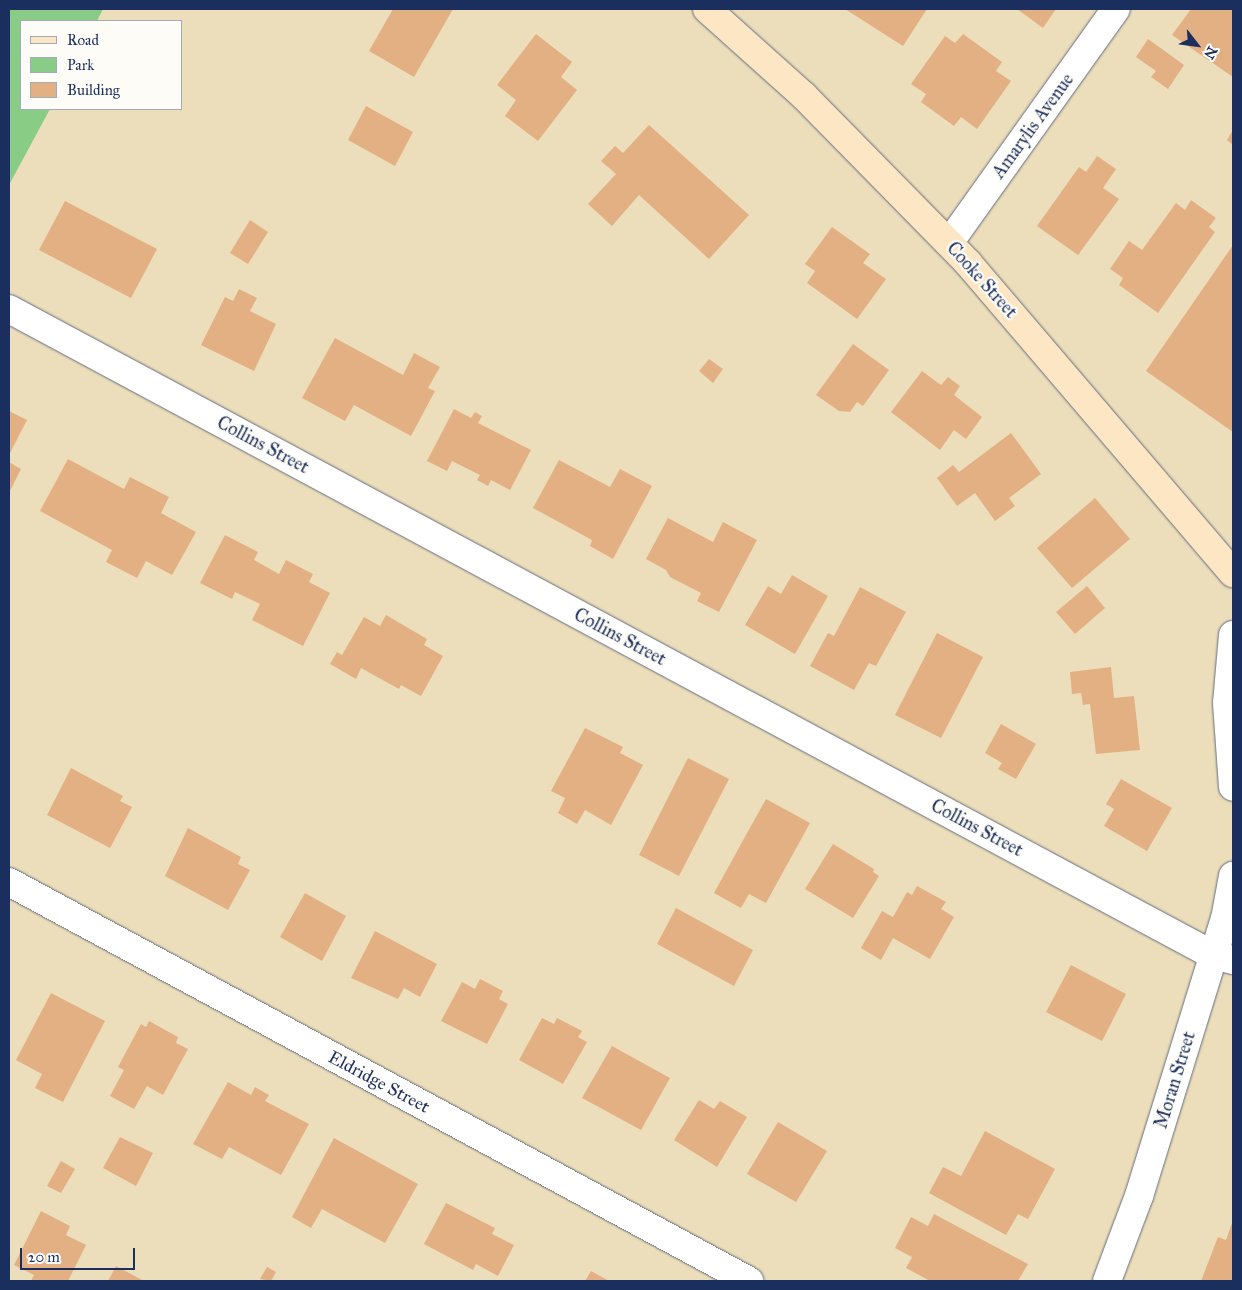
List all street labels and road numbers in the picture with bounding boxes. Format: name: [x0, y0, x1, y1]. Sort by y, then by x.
street label: Amarylis Avenue: [988, 69, 1078, 183]
street label: Cooke Street: [942, 238, 1022, 322]
street label: Collins Street: [213, 412, 313, 478]
street label: Collins Street: [570, 604, 670, 670]
street label: Collins Street: [927, 795, 1027, 861]
street label: Moran Street: [1150, 1029, 1200, 1131]
street label: Eldridge Street: [325, 1046, 433, 1118]

